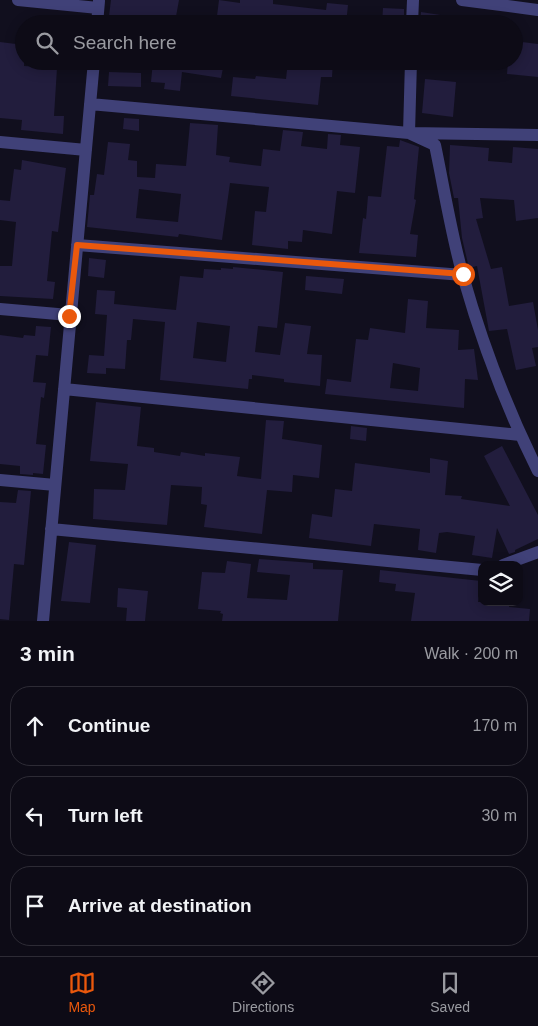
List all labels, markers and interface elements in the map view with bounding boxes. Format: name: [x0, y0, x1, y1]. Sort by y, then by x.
search box: [15, 15, 523, 70]
icon: search: [33, 29, 61, 57]
text: Search here: [73, 32, 177, 53]
route start: [452, 263, 475, 286]
route end: [58, 305, 81, 328]
map controls: [478, 561, 523, 606]
button: layers: [478, 561, 523, 606]
text: 3 min: [20, 642, 75, 665]
text: Walk · 200 m: [424, 645, 518, 662]
icon: ahead: [21, 712, 49, 740]
text: Continue: [68, 715, 150, 736]
text: 170 m: [473, 717, 517, 734]
icon: left: [21, 802, 49, 830]
text: Turn left: [68, 805, 143, 826]
text: 30 m: [481, 807, 517, 824]
icon: arrive: [21, 892, 49, 920]
text: Arrive at destination: [68, 895, 252, 916]
tab: Map: [68, 969, 96, 1015]
tab: Directions: [232, 969, 294, 1015]
tab: Saved: [430, 969, 470, 1015]

